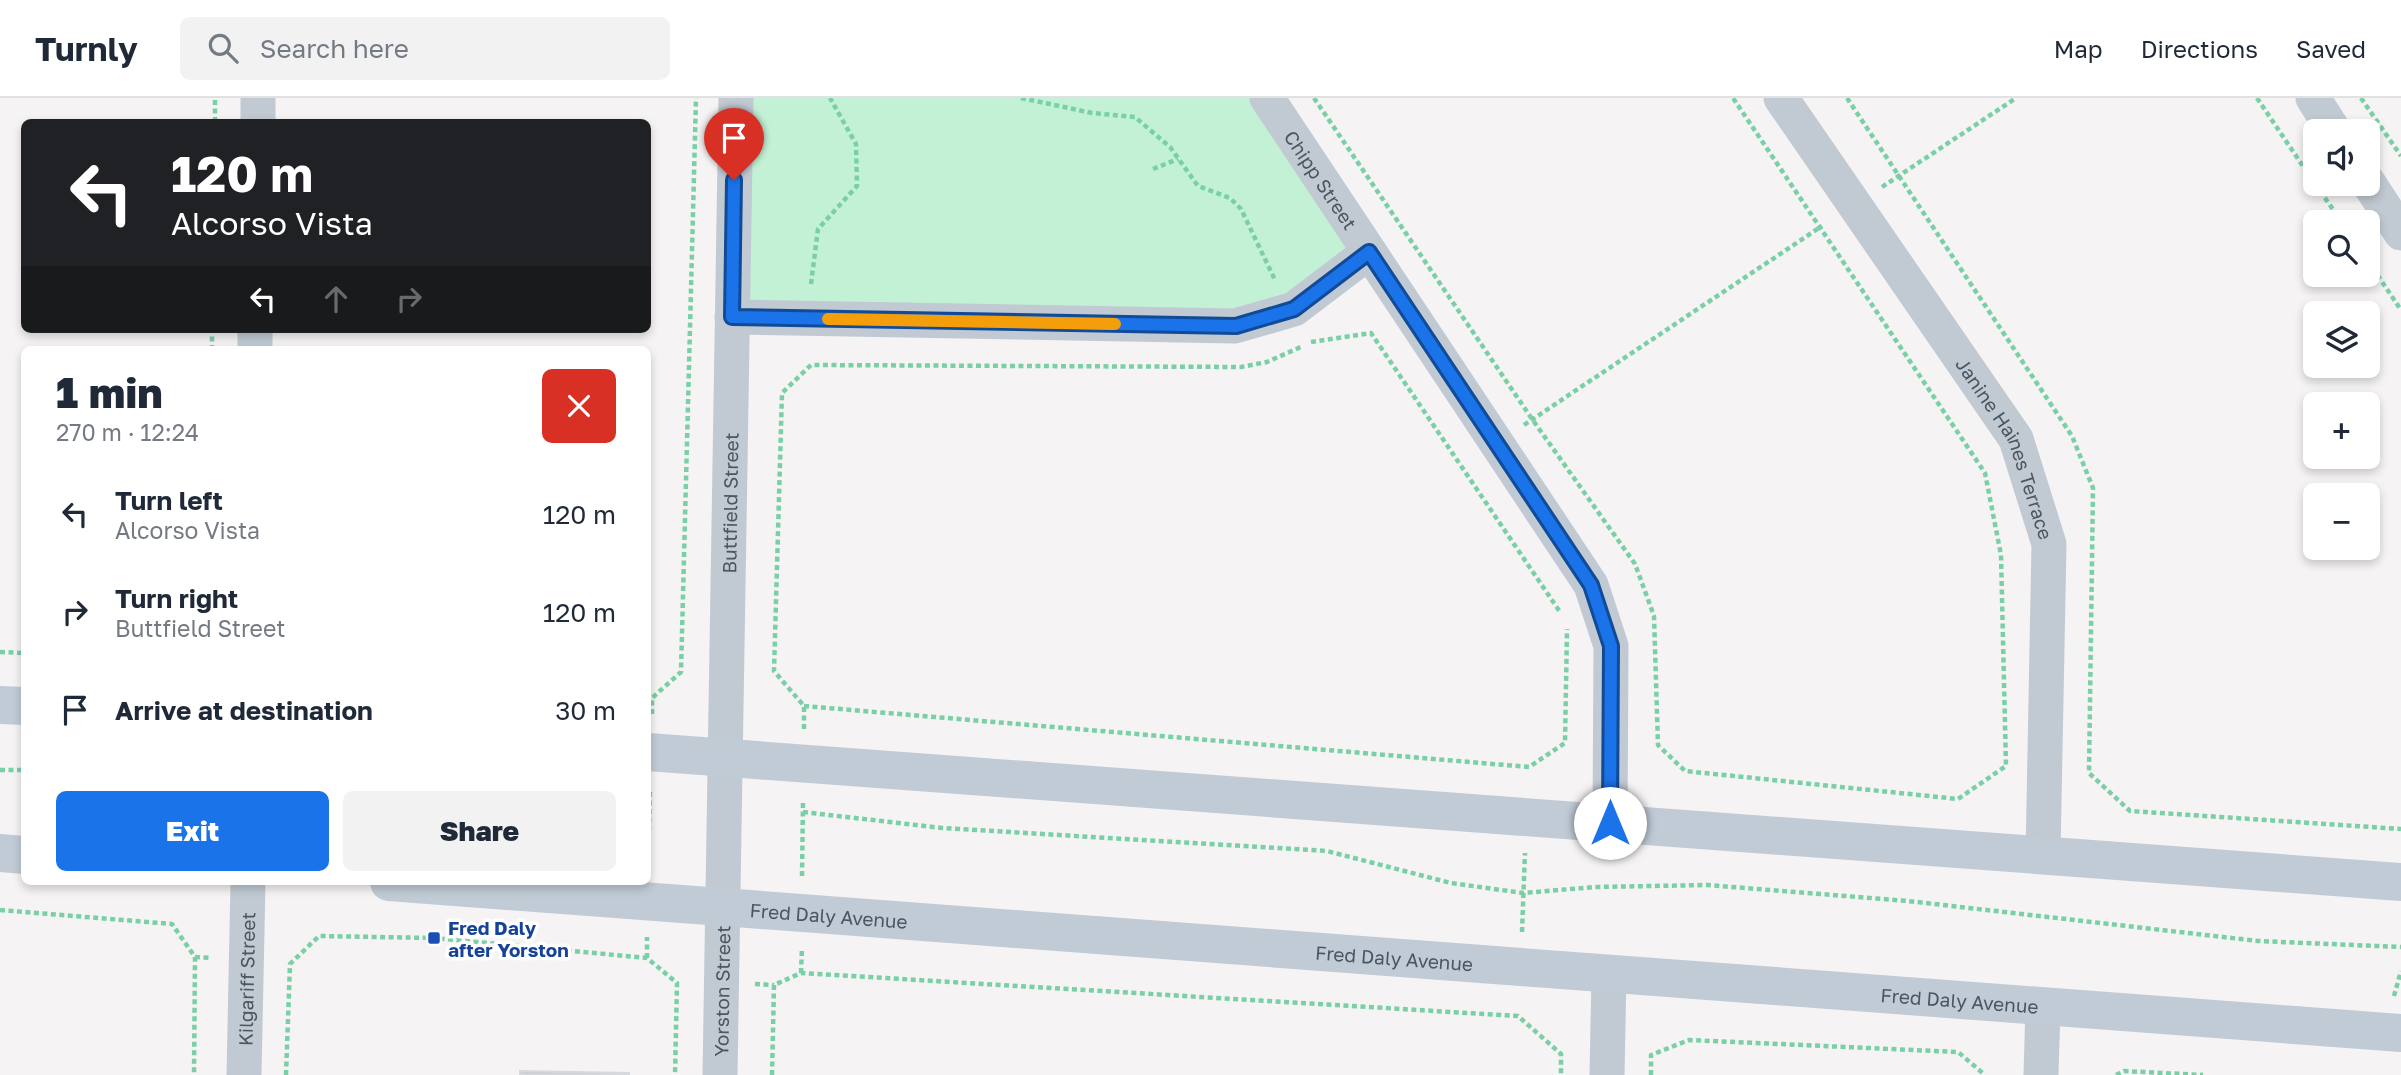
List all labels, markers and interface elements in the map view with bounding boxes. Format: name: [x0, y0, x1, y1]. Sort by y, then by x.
search box: [180, 17, 670, 80]
text: Turnly: [35, 29, 138, 68]
icon: search: [204, 29, 242, 67]
text: Search here: [260, 33, 409, 64]
text: Map: [2054, 34, 2103, 63]
text: Directions: [2141, 34, 2258, 63]
text: Saved: [2296, 34, 2366, 63]
pin: [704, 108, 764, 180]
icon: arrive: [715, 119, 753, 157]
map controls: [2303, 119, 2380, 560]
button: sound: [2303, 119, 2380, 196]
street label: Chipp Street: [1280, 126, 1362, 233]
text: 120 m: [171, 144, 313, 203]
icon: left: [56, 147, 147, 238]
text: Alcorso Vista: [171, 204, 373, 242]
button: search: [2303, 210, 2380, 287]
icon: left: [244, 280, 282, 318]
icon: ahead: [317, 280, 355, 318]
icon: right: [390, 280, 428, 318]
button: layers: [2303, 301, 2380, 378]
street label: Janine Haines Terrace: [1952, 353, 2058, 542]
text: 1 min: [56, 367, 163, 417]
button: close: [542, 369, 616, 443]
button: +: [2303, 392, 2380, 469]
text: 270 m · 12:24: [56, 418, 199, 446]
street label: Buttfield Street: [717, 432, 742, 574]
button: −: [2303, 483, 2380, 560]
text: Turn left: [115, 485, 223, 516]
icon: left: [56, 495, 94, 533]
text: 120 m: [543, 499, 616, 530]
text: Alcorso Vista: [115, 516, 260, 544]
text: Turn right: [115, 583, 238, 614]
icon: right: [56, 593, 94, 631]
text: 120 m: [543, 597, 616, 628]
text: Buttfield Street: [115, 614, 286, 642]
icon: arrive: [56, 691, 94, 729]
text: Arrive at destination: [115, 695, 373, 726]
text: 30 m: [555, 695, 616, 726]
position arrow: [1573, 786, 1647, 860]
button: Exit: [56, 791, 329, 871]
button: Share: [343, 791, 616, 871]
street label: Fred Daly Avenue: [749, 898, 909, 932]
street label: Kilgariff Street: [233, 912, 259, 1046]
place label: Fred Daly after Yorston: [448, 916, 569, 961]
street label: Yorston Street: [709, 925, 734, 1057]
marker: Fred Daly after Yorston: [426, 930, 442, 946]
street label: Fred Daly Avenue: [1314, 940, 1474, 975]
street label: Fred Daly Avenue: [1880, 982, 2039, 1017]

